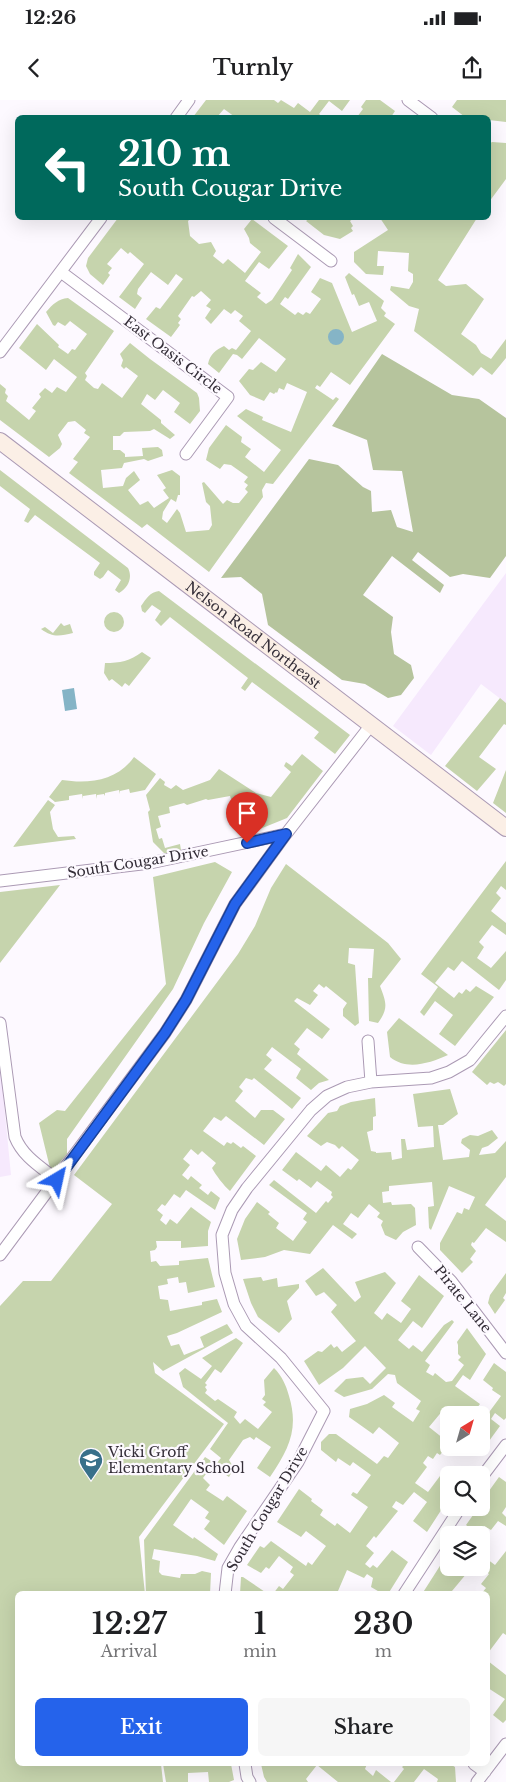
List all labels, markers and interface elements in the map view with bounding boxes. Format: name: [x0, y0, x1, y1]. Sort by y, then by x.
text: 12:26: [25, 6, 76, 29]
icon: back: [20, 54, 48, 82]
text: Turnly: [213, 54, 293, 81]
icon: share: [458, 54, 486, 82]
text: 210 m: [118, 132, 231, 175]
icon: left: [35, 135, 100, 200]
text: South Cougar Drive: [118, 175, 342, 202]
street label: East Oasis Circle: [120, 312, 226, 398]
street label: Nelson Road Northeast: [182, 577, 325, 693]
pin: [226, 792, 268, 843]
icon: arrive: [233, 799, 261, 827]
street label: South Cougar Drive: [66, 842, 210, 882]
position arrow: [30, 1153, 82, 1205]
street label: Pirate Lane: [430, 1262, 496, 1336]
north arrow: [440, 1406, 490, 1456]
map controls: [440, 1406, 490, 1576]
place label: Vicki Groff Elementary School: [107, 1443, 245, 1477]
street label: South Cougar Drive: [223, 1443, 311, 1575]
school or university icon: Vicki Groff Elementary School: [78, 1447, 104, 1481]
button: search: [440, 1466, 490, 1516]
button: layers: [440, 1526, 490, 1576]
text: 12:27: [91, 1605, 167, 1642]
text: 1: [253, 1605, 267, 1642]
text: 230: [353, 1605, 414, 1642]
text: Arrival: [101, 1641, 157, 1661]
text: min: [243, 1641, 277, 1661]
text: m: [375, 1641, 392, 1661]
button: Exit: [35, 1698, 248, 1756]
button: Share: [258, 1698, 470, 1756]

